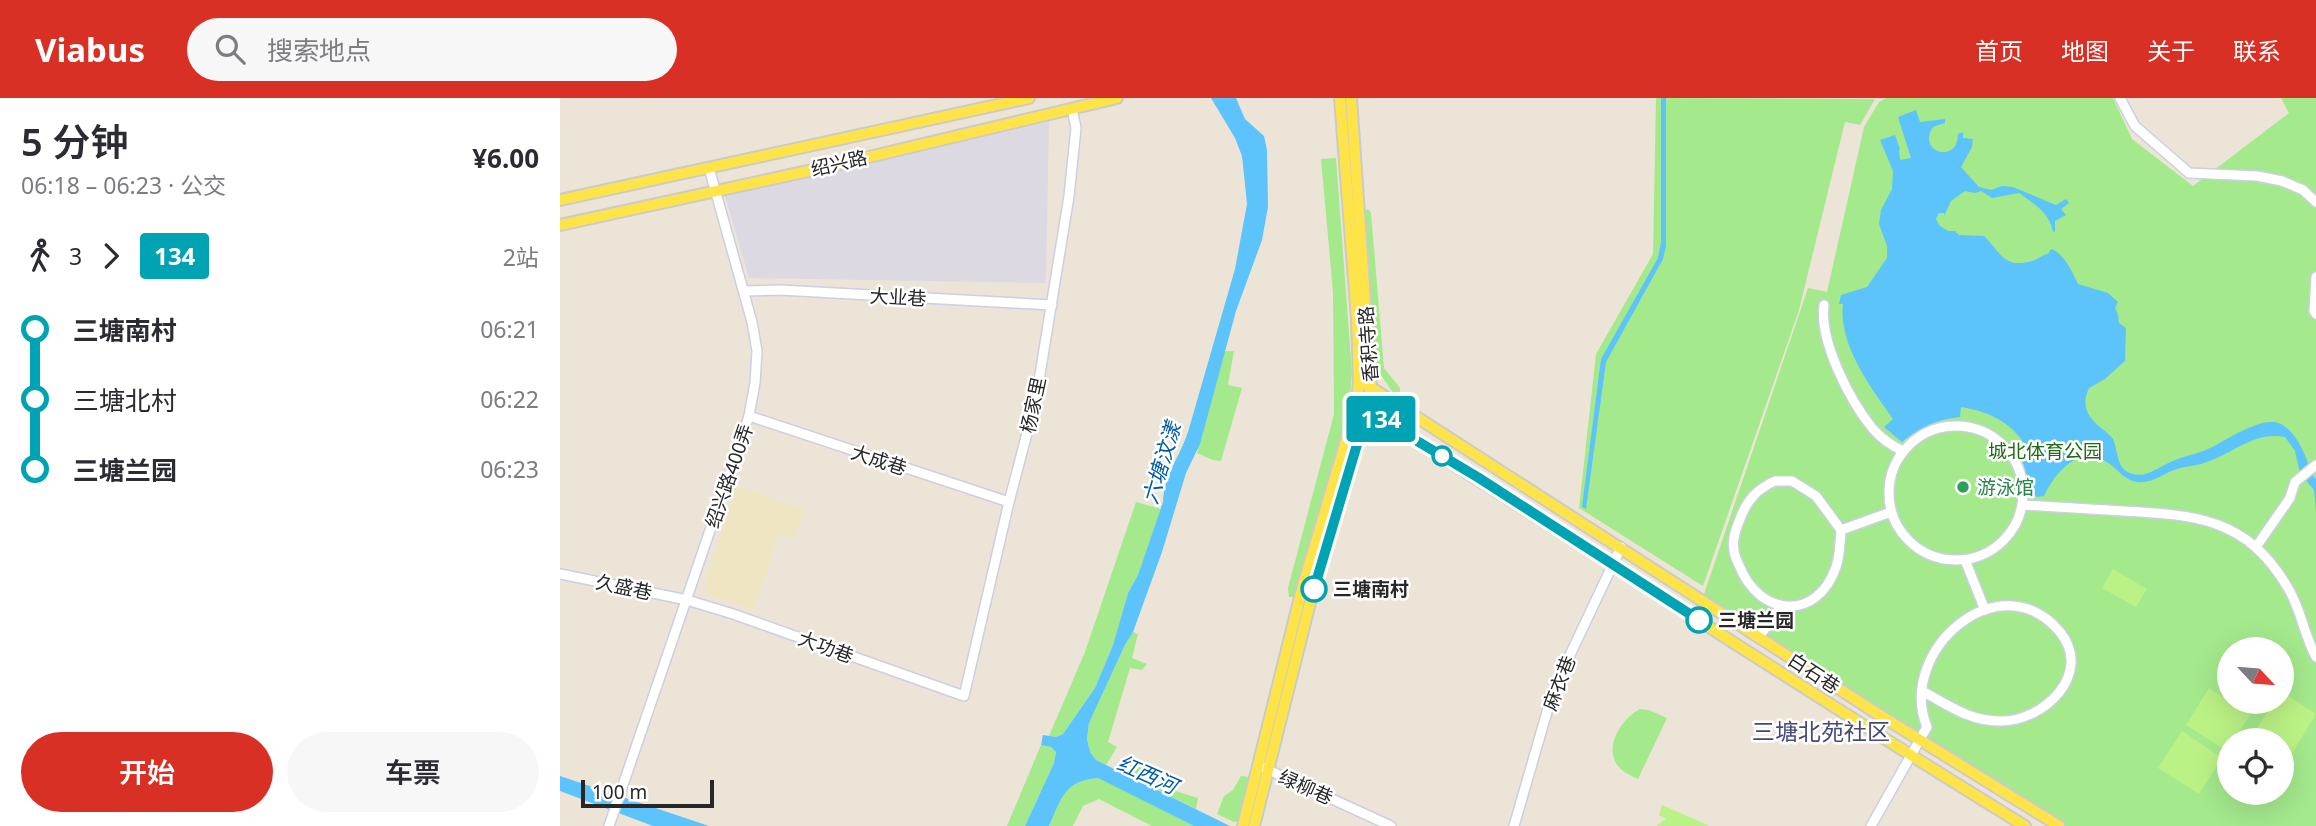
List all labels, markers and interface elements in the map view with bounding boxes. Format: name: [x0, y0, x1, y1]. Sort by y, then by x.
search box: [187, 18, 677, 81]
text: Viabus: [35, 27, 145, 72]
icon: search: [211, 30, 249, 68]
text: 搜索地点: [267, 32, 371, 68]
text: 首页: [1975, 34, 2023, 67]
text: 地图: [2061, 34, 2109, 67]
text: 关于: [2147, 34, 2195, 67]
text: 联系: [2233, 34, 2281, 67]
text: 5 分钟: [21, 115, 129, 167]
text: ¥6.00: [472, 140, 539, 176]
street label: 绍兴路: [808, 144, 870, 182]
text: 06:18 – 06:23 · 公交: [21, 169, 226, 201]
icon: walk: [21, 237, 59, 275]
icon: forward: [92, 237, 130, 275]
text: 134: [154, 239, 195, 272]
text: 3: [69, 240, 82, 272]
text: 2站: [503, 241, 539, 273]
street label: 大业巷: [869, 283, 927, 311]
street label: 香积寺路: [1352, 305, 1384, 383]
text: 三塘南村: [73, 312, 177, 348]
text: 06:21: [480, 313, 539, 345]
street label: 杨家里: [1014, 374, 1052, 436]
text: 三塘北村: [73, 382, 177, 418]
text: 06:22: [480, 383, 539, 415]
line badge: 134: [1341, 396, 1421, 442]
text: 134: [1360, 402, 1402, 435]
water label: 六塘汶漾: [1135, 416, 1188, 507]
street label: 绍兴路400弄: [699, 420, 759, 532]
park label: 城北体育公园: [1988, 438, 2102, 464]
street label: 大成巷: [848, 439, 910, 481]
unlabelled marker: [1432, 446, 1452, 466]
text: 三塘兰园: [73, 452, 177, 488]
text: 06:23: [480, 453, 539, 485]
place label: 游泳馆: [1977, 474, 2034, 500]
marker: 游泳馆: [1955, 479, 1971, 495]
street label: 久盛巷: [593, 568, 655, 606]
marker: 三塘南村: [1301, 576, 1327, 602]
place label: 三塘南村: [1333, 576, 1409, 602]
marker: 三塘兰园: [1686, 607, 1712, 633]
place label: 三塘兰园: [1718, 607, 1794, 633]
street label: 大功巷: [795, 625, 857, 669]
north arrow: [2217, 637, 2294, 714]
map controls: [2217, 637, 2294, 805]
street label: 白石巷: [1783, 647, 1845, 699]
street label: 麻衣巷: [1537, 652, 1581, 714]
district label: 三塘北苑社区: [1752, 715, 1890, 747]
button: locate: [2217, 728, 2294, 805]
button: 开始: [21, 732, 273, 812]
button: 车票: [287, 732, 539, 812]
water label: 红西河: [1113, 748, 1186, 801]
street label: 绿柳巷: [1275, 764, 1337, 810]
scale bar: [581, 777, 714, 809]
text: 100 m: [592, 779, 647, 805]

